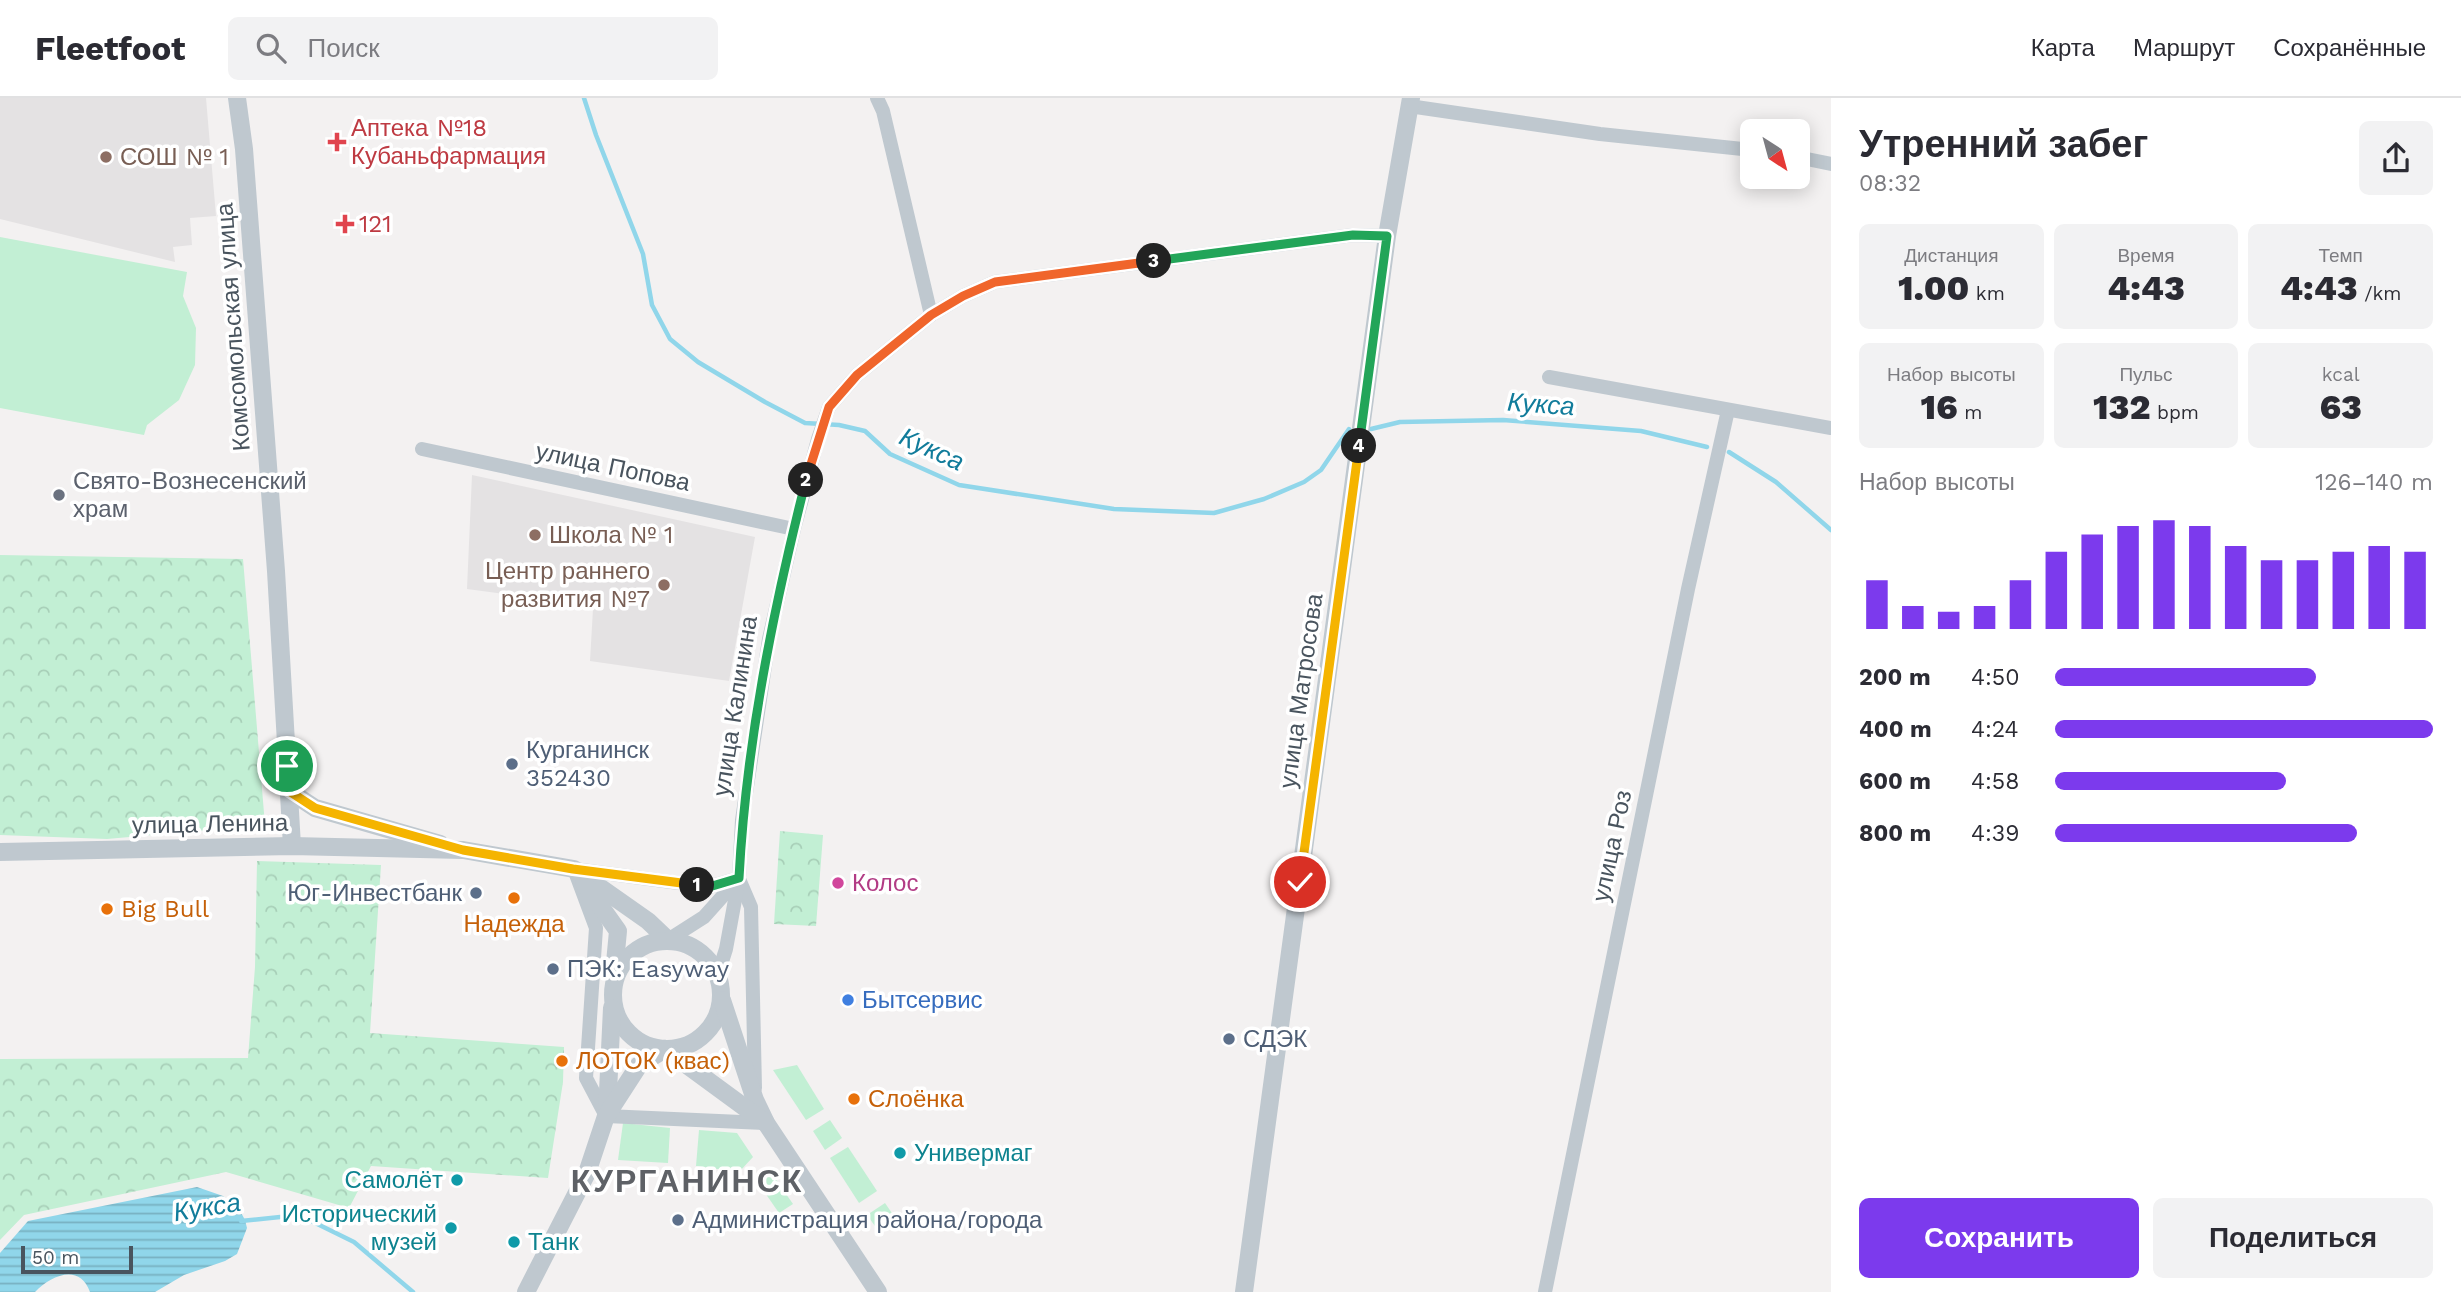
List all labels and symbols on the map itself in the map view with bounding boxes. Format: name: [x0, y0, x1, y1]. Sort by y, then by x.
place label: Аптека №18 Кубаньфармация: [351, 114, 546, 170]
north arrow: [1740, 119, 1810, 189]
marker: Аптека №18 Кубаньфармация: [329, 134, 345, 150]
place label: СОШ № 1: [120, 143, 229, 171]
marker: СОШ № 1: [98, 149, 114, 165]
street label: Комсомольская улица: [210, 201, 256, 452]
place label: 121: [359, 210, 392, 238]
marker: 121: [337, 216, 353, 232]
pin: 3: [1136, 244, 1172, 278]
water label: Кукса: [1506, 387, 1576, 421]
water label: Кукса: [895, 421, 969, 477]
pin: 4: [1342, 428, 1376, 464]
street label: улица Попова: [533, 437, 693, 497]
pin: 2: [788, 462, 824, 498]
place label: Свято-Вознесенский храм: [73, 467, 307, 523]
marker: Свято-Вознесенский храм: [51, 487, 67, 503]
place label: Школа № 1: [549, 521, 673, 549]
marker: Школа № 1: [527, 527, 543, 543]
place label: Центр раннего развития №7: [485, 557, 650, 613]
marker: Центр раннего развития №7: [656, 577, 672, 593]
street label: улица Матросова: [1273, 591, 1329, 790]
street label: улица Калинина: [707, 613, 763, 798]
pin: [257, 736, 317, 796]
place label: Курганинск 352430: [526, 736, 650, 792]
marker: Курганинск 352430: [504, 756, 520, 772]
street label: улица Роз: [1587, 788, 1637, 904]
street label: улица Ленина: [132, 809, 289, 839]
pin: [1270, 852, 1330, 912]
pin: 1: [680, 868, 714, 902]
place label: Колос: [852, 869, 918, 897]
marker: Колос: [830, 875, 846, 891]
place label: Юг-Инвестбанк: [287, 879, 462, 907]
marker: Юг-Инвестбанк: [468, 885, 484, 901]
marker: Надежда: [506, 890, 522, 906]
place label: Big Bull: [121, 895, 210, 923]
marker: Big Bull: [99, 901, 115, 917]
place label: Надежда: [463, 910, 565, 938]
place label: ПЭК: Easyway: [567, 955, 730, 983]
marker: ПЭК: Easyway: [545, 961, 561, 977]
place label: Бытсервис: [862, 986, 983, 1014]
marker: Бытсервис: [840, 992, 856, 1008]
place label: СДЭК: [1243, 1025, 1307, 1053]
marker: СДЭК: [1221, 1031, 1237, 1047]
place label: ЛОТОК (квас): [576, 1047, 730, 1075]
marker: ЛОТОК (квас): [554, 1053, 570, 1069]
place label: Слоёнка: [868, 1085, 965, 1113]
marker: Слоёнка: [846, 1091, 862, 1107]
place label: Универмаг: [914, 1139, 1033, 1167]
marker: Универмаг: [892, 1145, 908, 1161]
district label: КУРГАНИНСК: [571, 1162, 803, 1200]
place label: Самолёт: [344, 1166, 443, 1194]
marker: Самолёт: [449, 1172, 465, 1188]
water label: Кукса: [171, 1187, 243, 1227]
place label: Исторический музей: [282, 1200, 437, 1256]
place label: Администрация района/города: [692, 1206, 1043, 1234]
marker: Администрация района/города: [670, 1212, 686, 1228]
marker: Исторический музей: [443, 1220, 459, 1236]
place label: Танк: [528, 1228, 579, 1256]
marker: Танк: [506, 1234, 522, 1250]
scale bar: [21, 1243, 133, 1275]

